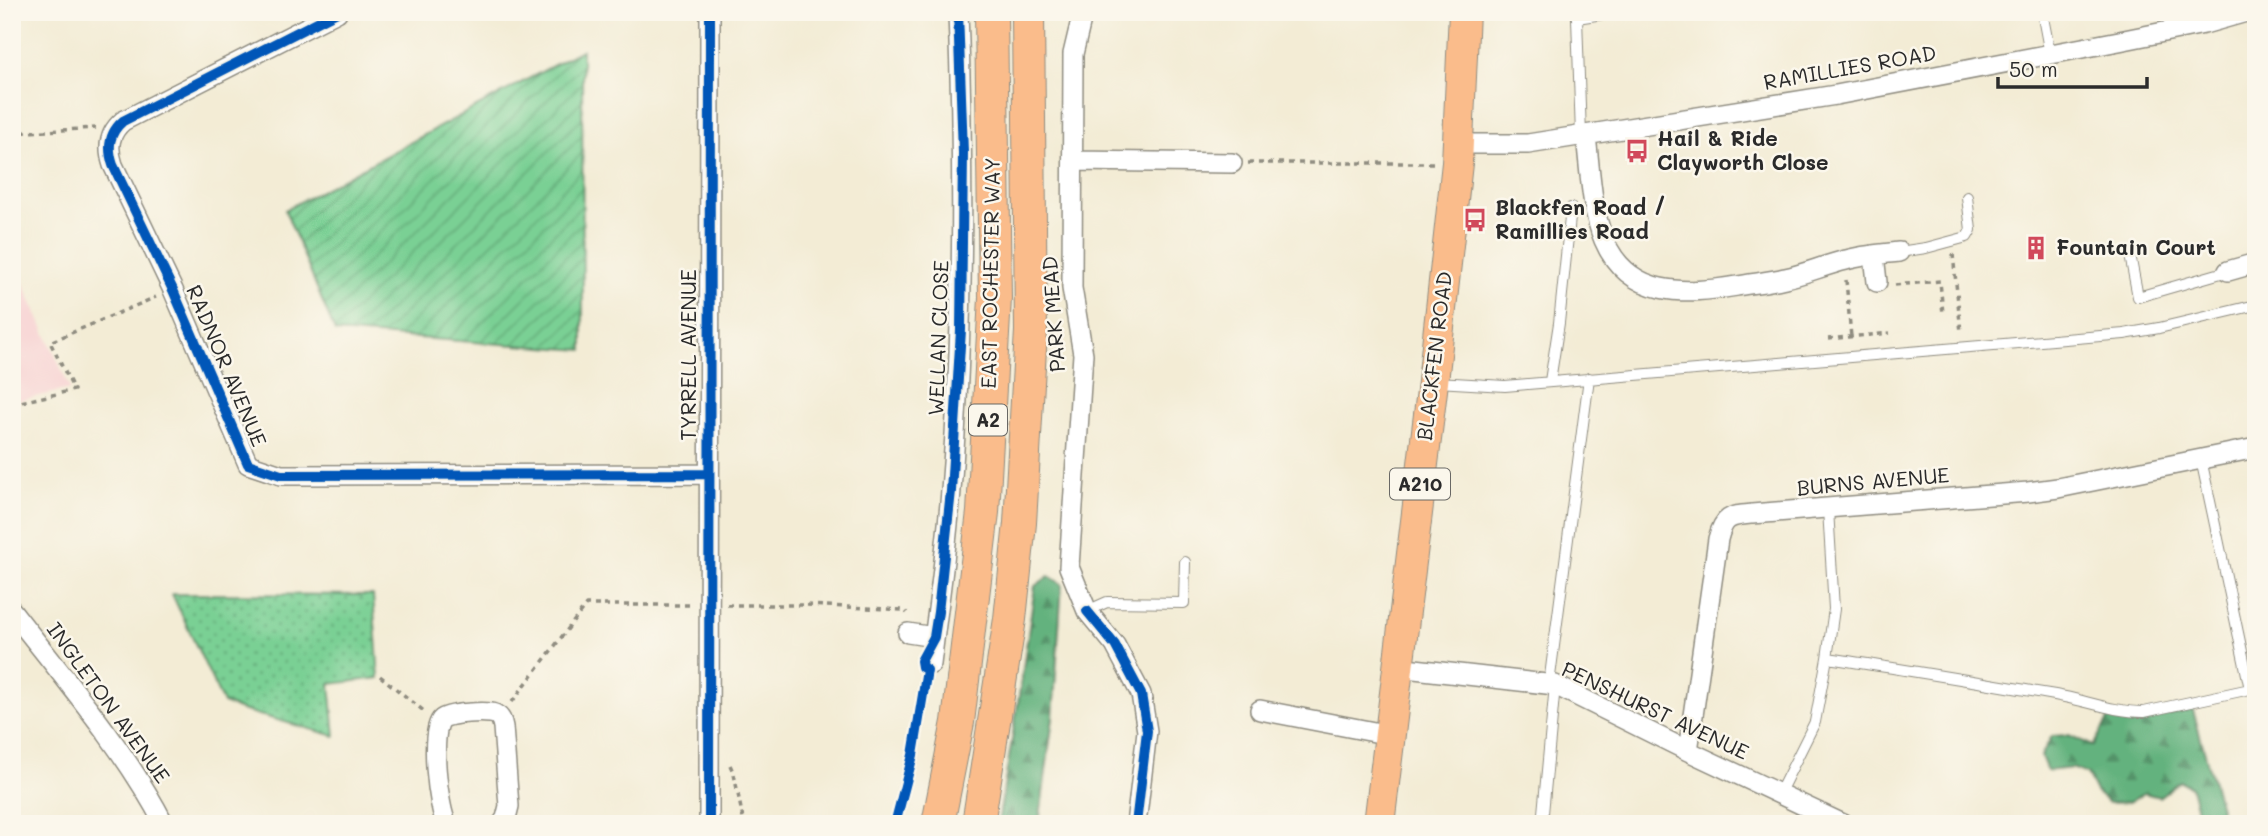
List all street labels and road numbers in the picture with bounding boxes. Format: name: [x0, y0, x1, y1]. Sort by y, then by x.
street label: RAMILLIES ROAD: [1761, 38, 1938, 95]
street label: EAST ROCHESTER WAY: [974, 157, 1005, 389]
street label: PARK MEAD: [1035, 255, 1070, 373]
street label: WELLAN CLOSE: [921, 260, 954, 416]
street label: TYRRELL AVENUE: [674, 269, 701, 441]
street label: BLACKFEN ROAD: [1410, 270, 1457, 442]
street label: RADNOR AVENUE: [181, 280, 274, 450]
road number: A2: [969, 404, 1007, 436]
street label: BURNS AVENUE: [1795, 460, 1950, 501]
road number: A210: [1390, 468, 1450, 499]
street label: INGLETON AVENUE: [42, 616, 177, 788]
street label: PENSHURST AVENUE: [1558, 654, 1753, 765]

